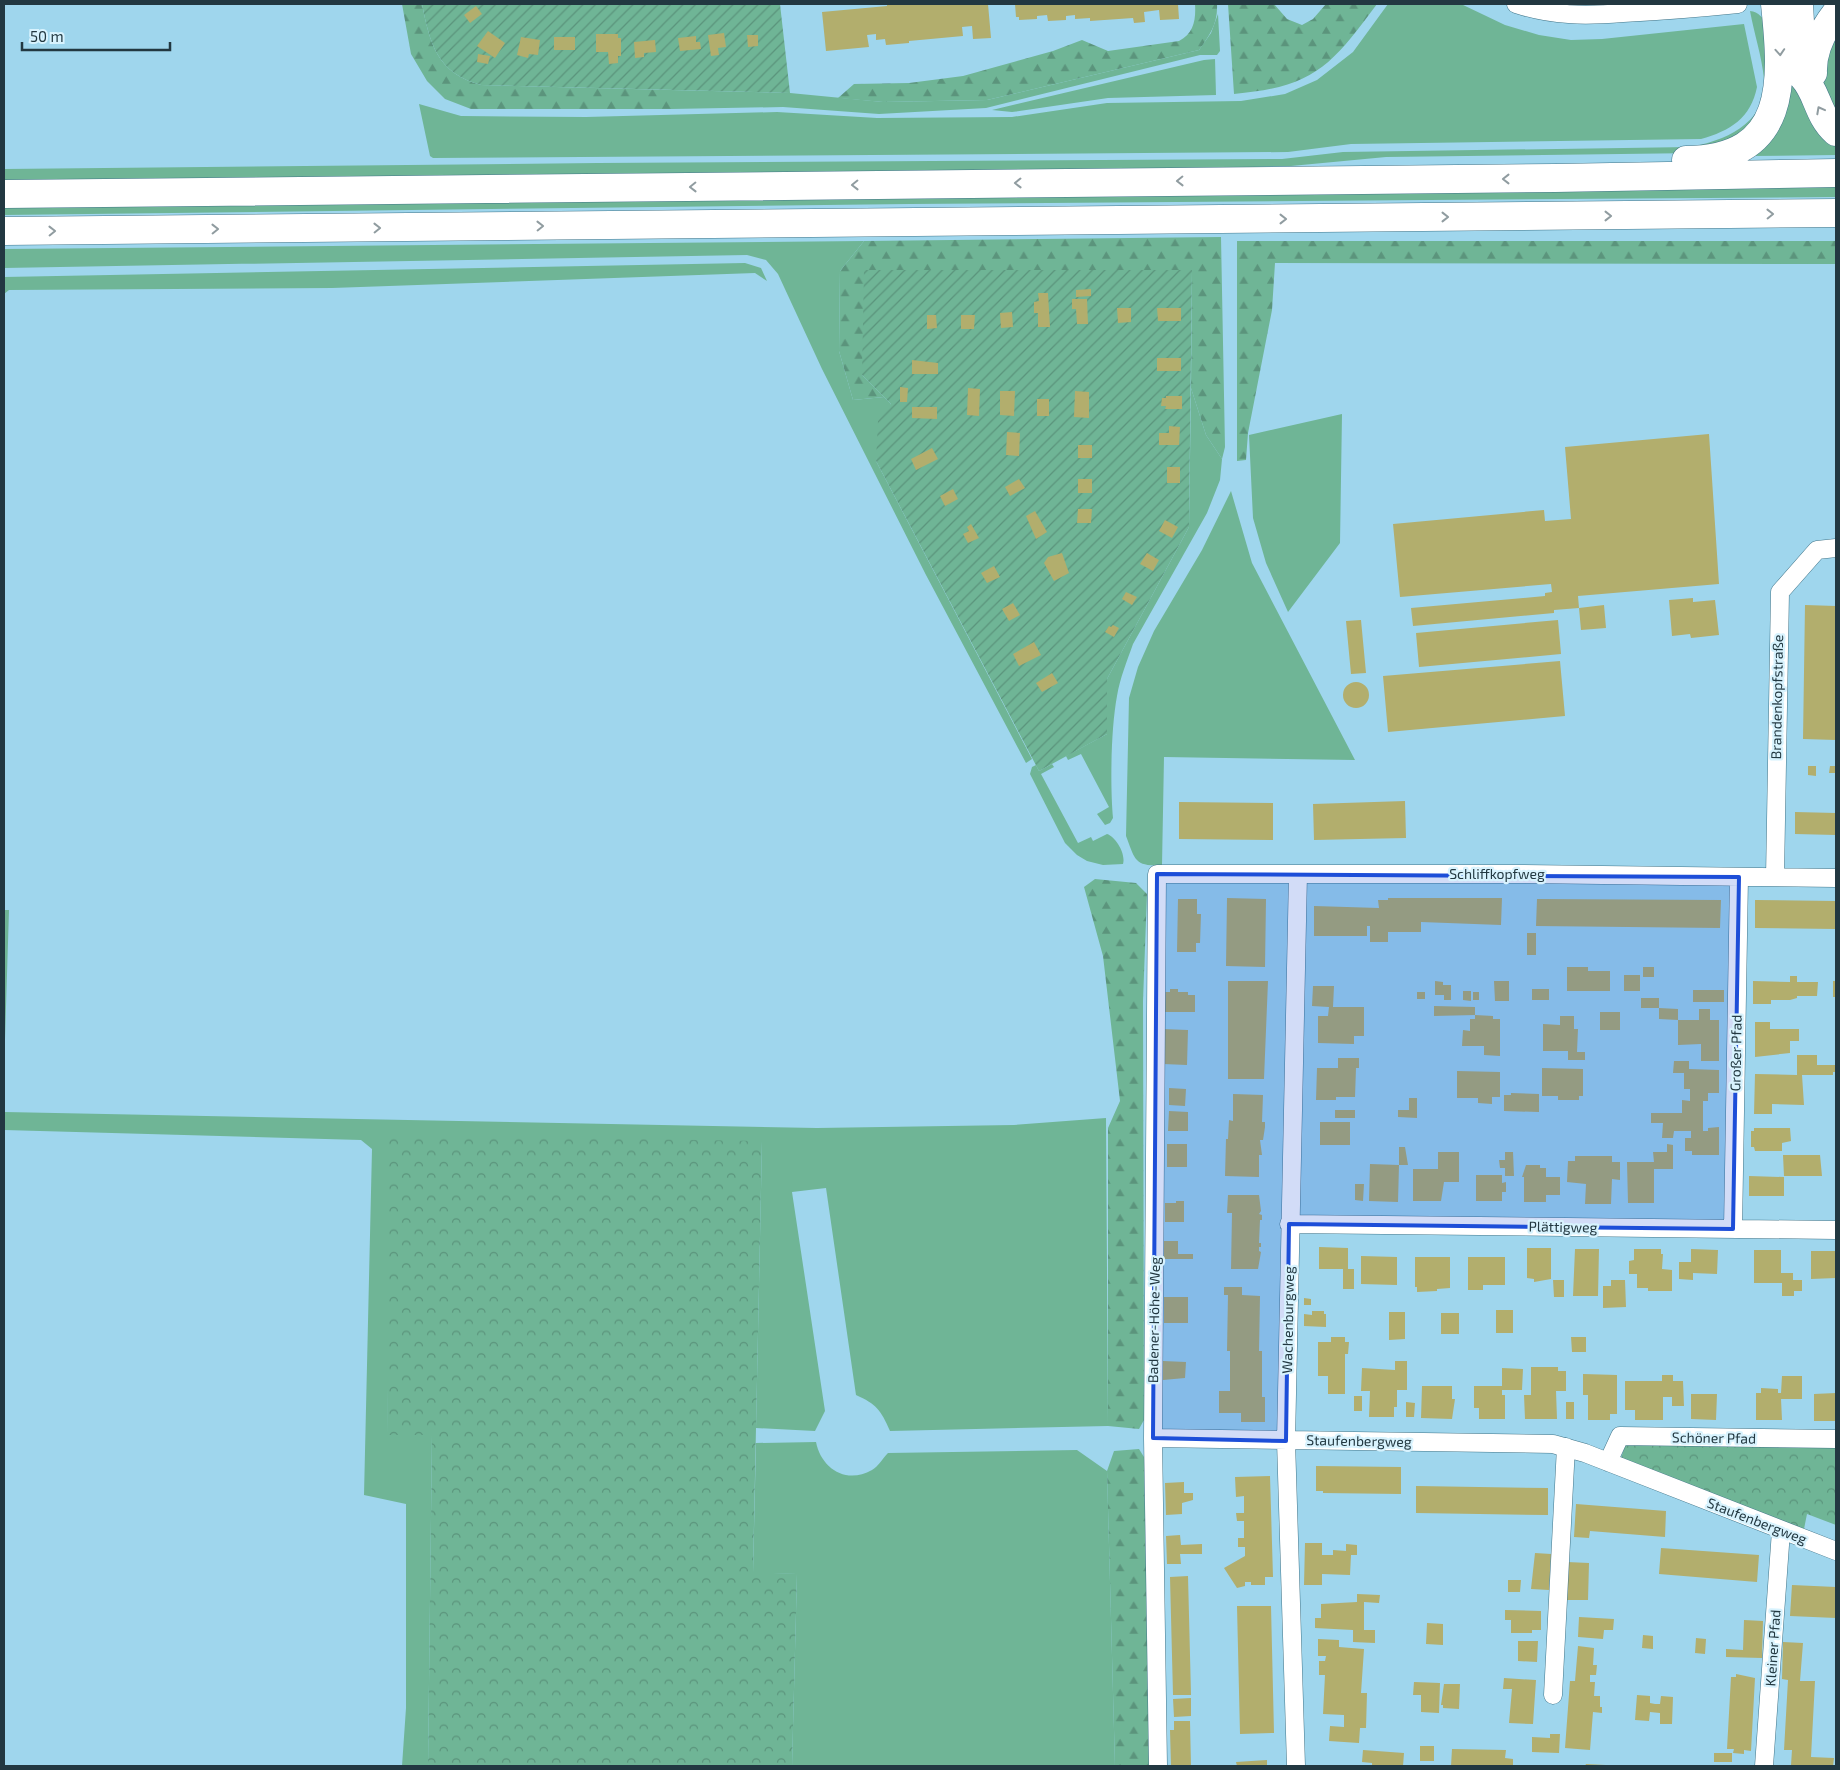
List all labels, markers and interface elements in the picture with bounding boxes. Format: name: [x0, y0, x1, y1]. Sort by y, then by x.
scale bar: [22, 20, 170, 52]
text: 50 m: [30, 27, 64, 45]
one-way arrow: [1774, 49, 1785, 57]
one-way arrow: [1816, 106, 1826, 115]
one-way arrow: [1502, 174, 1510, 184]
one-way arrow: [1176, 176, 1184, 187]
one-way arrow: [1014, 178, 1022, 188]
one-way arrow: [851, 180, 859, 190]
one-way arrow: [689, 182, 696, 192]
one-way arrow: [1767, 209, 1775, 219]
one-way arrow: [1604, 211, 1612, 221]
one-way arrow: [1442, 212, 1450, 222]
one-way arrow: [1280, 214, 1287, 224]
one-way arrow: [536, 221, 544, 231]
one-way arrow: [374, 222, 382, 233]
one-way arrow: [212, 224, 219, 234]
one-way arrow: [49, 226, 57, 236]
street label: Brandenkopfstraße: [1767, 634, 1786, 760]
street label: Schliffkopfweg: [1449, 865, 1545, 882]
street label: Großer Pfad: [1726, 1014, 1745, 1092]
street label: Plättigweg: [1528, 1217, 1598, 1236]
street label: Badener-Höhe-Weg: [1144, 1257, 1163, 1383]
street label: Wachenburgweg: [1278, 1266, 1297, 1374]
street label: Schöner Pfad: [1672, 1428, 1756, 1447]
street label: Staufenbergweg: [1306, 1431, 1412, 1450]
street label: Staufenbergweg: [1705, 1494, 1810, 1547]
street label: Kleiner Pfad: [1761, 1609, 1784, 1687]

